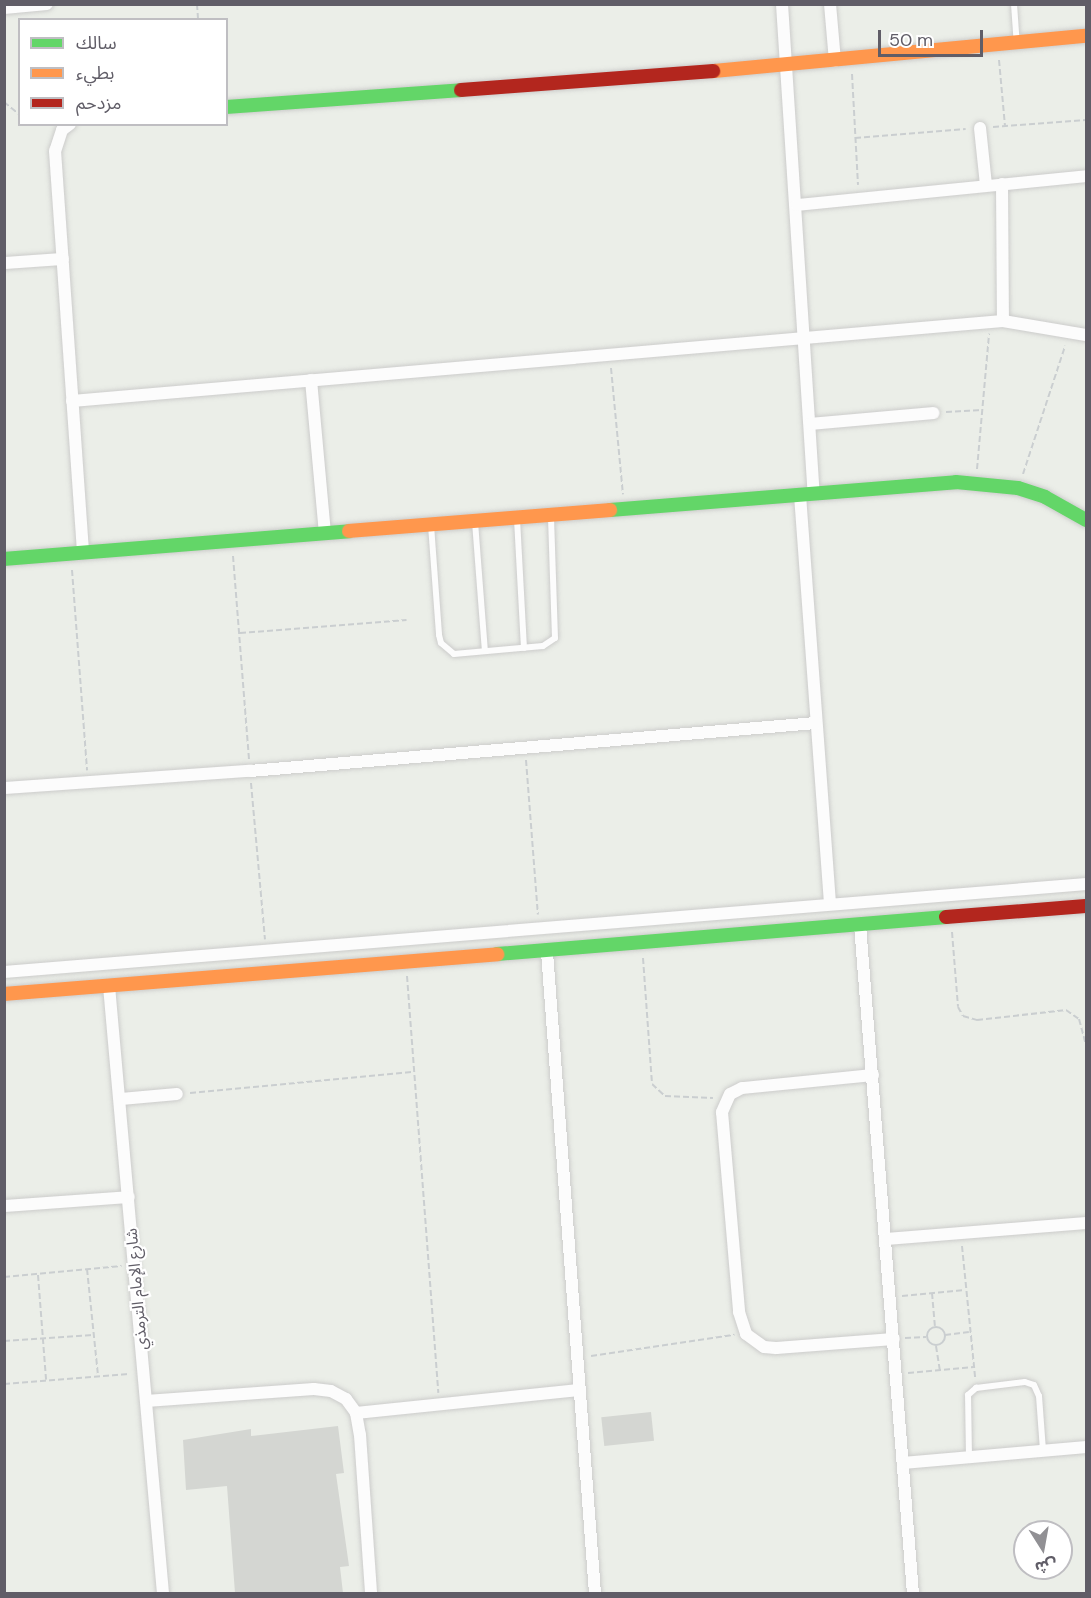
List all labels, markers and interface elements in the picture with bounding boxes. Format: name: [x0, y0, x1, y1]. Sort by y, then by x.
legend: [18, 18, 228, 126]
scale bar: [881, 18, 986, 56]
text: 50 m: [889, 28, 933, 52]
text: سالك: [76, 31, 117, 55]
text: بطيء: [76, 61, 114, 85]
text: مزدحم: [76, 91, 121, 115]
street label: شارع الإمام الترمذي: [122, 1227, 152, 1351]
north arrow: [1013, 1520, 1073, 1580]
text: ش: [1033, 1554, 1059, 1579]

